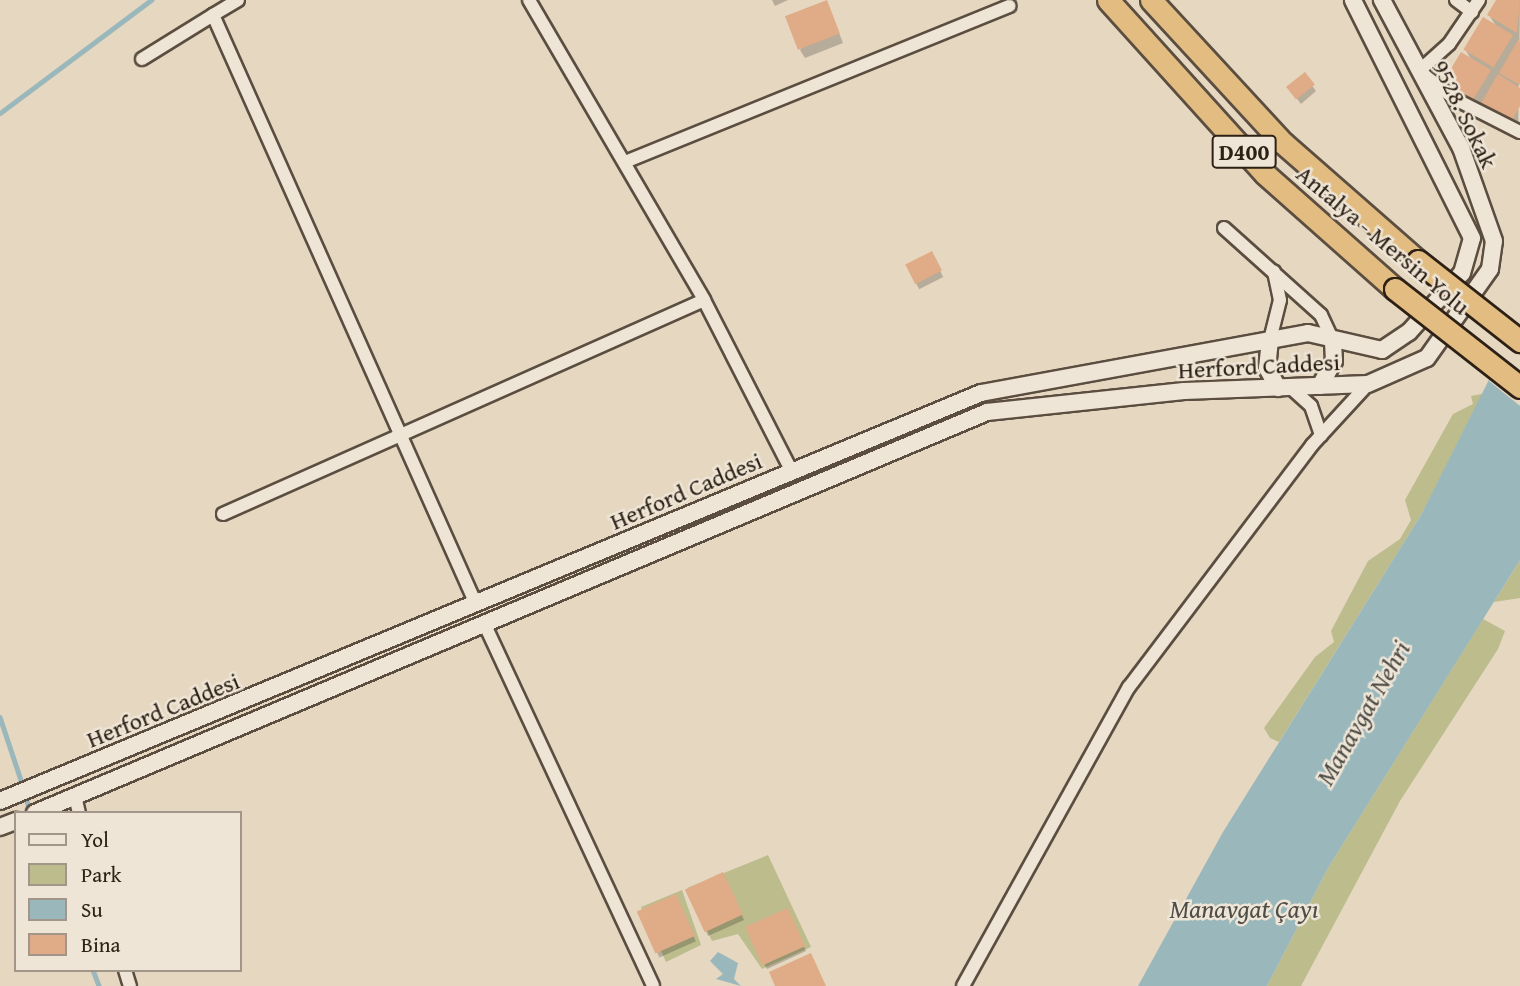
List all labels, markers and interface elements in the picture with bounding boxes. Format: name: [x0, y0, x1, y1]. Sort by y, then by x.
street label: 9528. Sokak: [1426, 55, 1504, 173]
road number: D400: [1211, 132, 1277, 172]
street label: Antalya - Mersin Yolu: [1291, 159, 1475, 321]
street label: Herford Caddesi: [1177, 347, 1341, 385]
street label: Herford Caddesi: [606, 446, 766, 536]
water label: Manavgat Nehri: [1309, 635, 1417, 791]
street label: Herford Caddesi: [82, 666, 244, 754]
legend: [14, 811, 242, 972]
text: Yol: [81, 824, 109, 855]
text: Park: [81, 859, 122, 890]
water label: Manavgat Çayı: [1170, 893, 1318, 925]
text: Su: [81, 894, 103, 925]
text: Bina: [81, 929, 121, 960]

